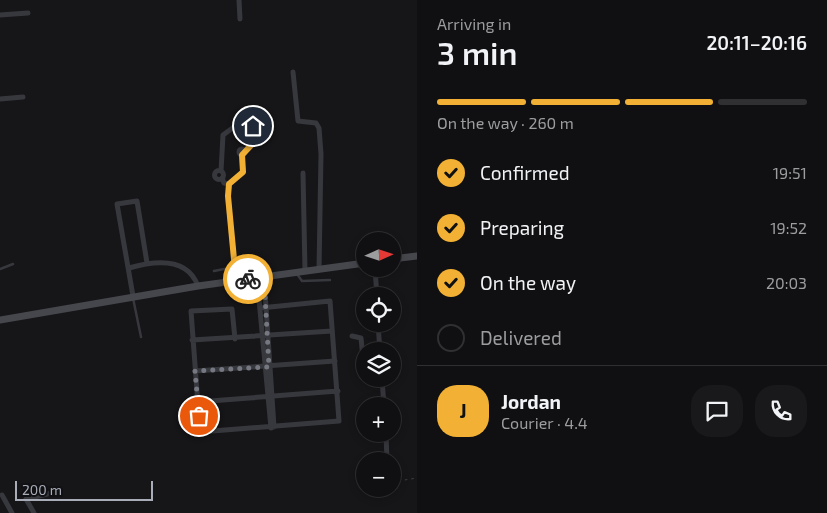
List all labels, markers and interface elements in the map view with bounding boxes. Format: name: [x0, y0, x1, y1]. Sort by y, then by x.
text: Arriving in: [437, 14, 511, 33]
text: 20:11–20:16: [706, 31, 807, 54]
text: 3 min: [437, 33, 518, 71]
pin: [232, 105, 274, 147]
icon: home: [239, 112, 267, 140]
text: On the way · 260 m: [437, 113, 574, 132]
icon: check: [437, 159, 465, 187]
text: Confirmed: [480, 161, 570, 184]
text: 19:51: [773, 163, 807, 182]
icon: check: [437, 214, 465, 242]
text: Preparing: [480, 216, 564, 239]
text: 19:52: [770, 218, 807, 237]
north arrow: [356, 232, 401, 278]
map controls: [356, 232, 401, 497]
courier: [223, 254, 273, 304]
icon: bike: [234, 265, 262, 293]
icon: check: [437, 269, 465, 297]
text: On the way: [480, 271, 576, 294]
text: 20:03: [766, 273, 807, 292]
button: locate: [356, 287, 401, 332]
text: Delivered: [480, 326, 562, 349]
button: layers: [356, 342, 401, 387]
button: chat: [691, 385, 743, 437]
button: phone: [755, 385, 807, 437]
text: Jordan: [501, 390, 561, 413]
pin: [178, 395, 220, 437]
button: +: [356, 397, 401, 442]
text: J: [459, 399, 467, 422]
icon: bag: [185, 402, 213, 430]
text: Courier · 4.4: [501, 413, 588, 432]
button: −: [356, 452, 401, 497]
scale bar: [15, 478, 152, 501]
text: 200 m: [22, 481, 62, 498]

